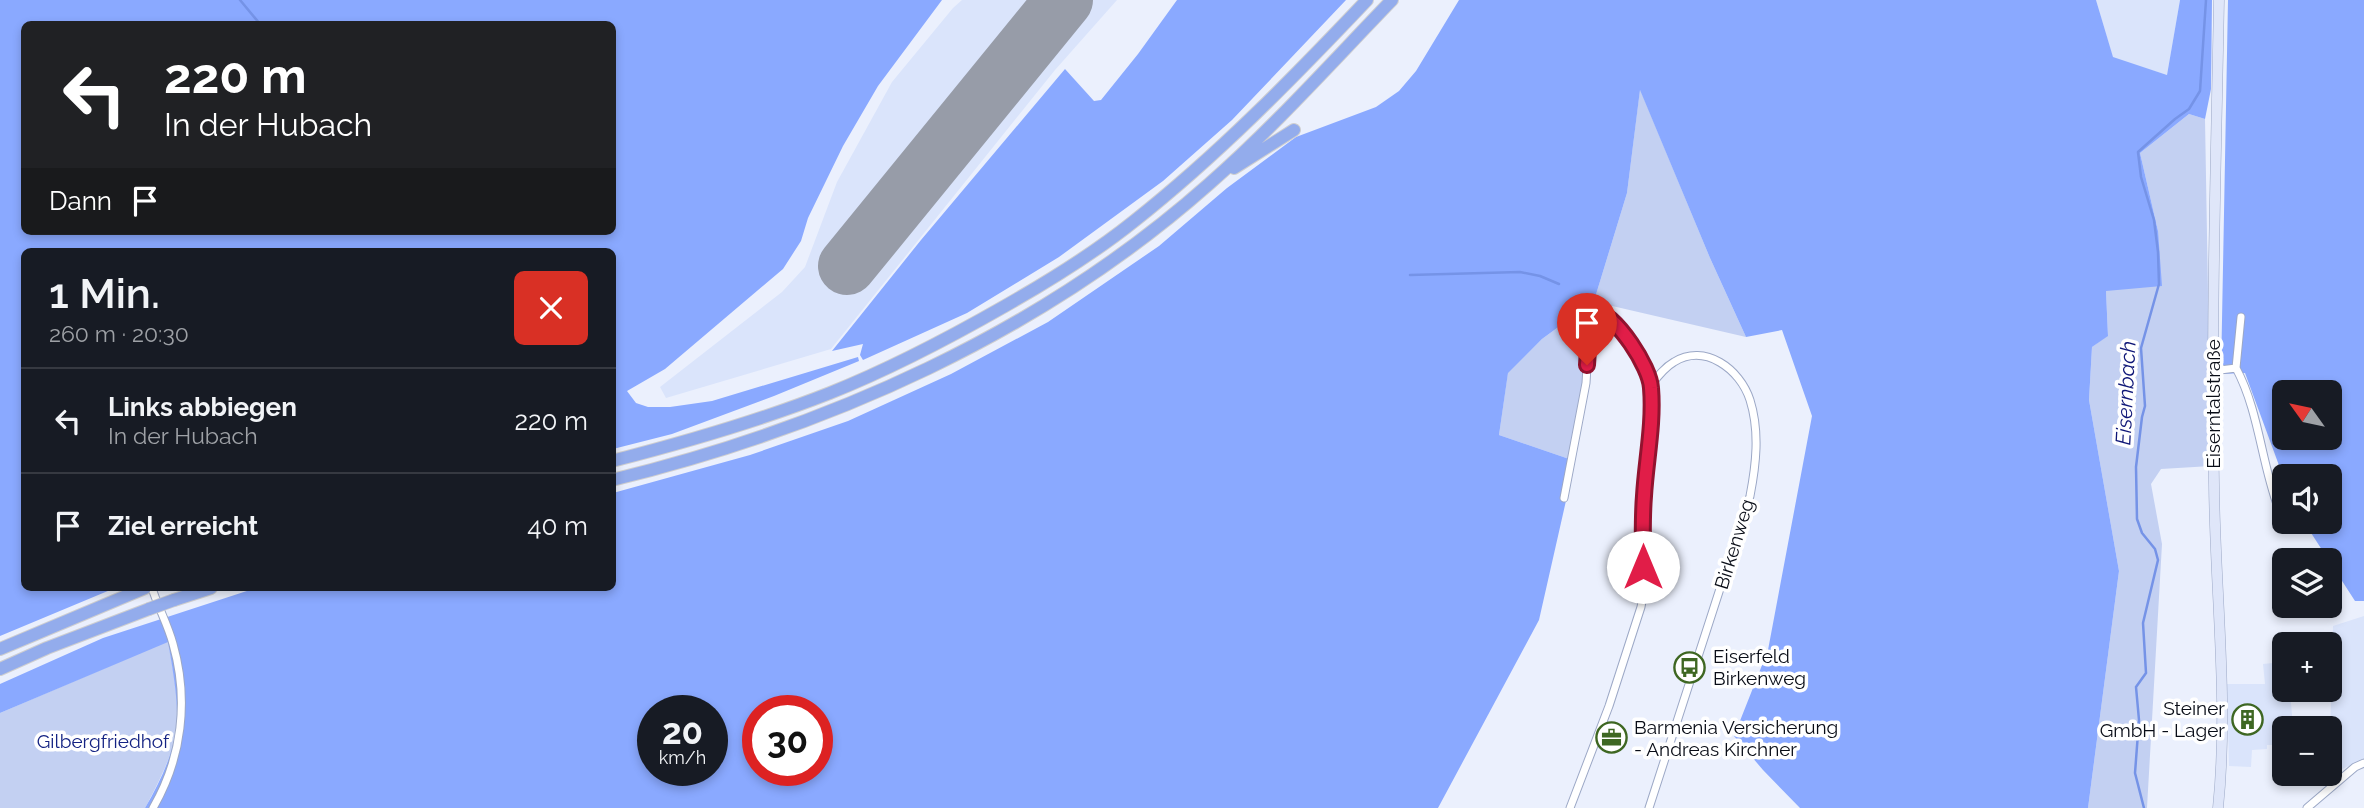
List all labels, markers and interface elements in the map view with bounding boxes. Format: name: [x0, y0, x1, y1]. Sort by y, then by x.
text: 220 m: [164, 47, 307, 104]
icon: left: [49, 49, 140, 140]
text: In der Hubach: [164, 106, 372, 143]
icon: arrive: [126, 182, 164, 220]
text: Dann: [49, 186, 112, 216]
text: 1 Min.: [49, 269, 160, 318]
button: close: [514, 271, 588, 345]
pin: [1557, 293, 1617, 365]
icon: arrive: [1568, 304, 1606, 342]
text: 260 m · 20:30: [49, 320, 189, 347]
street label: Eiserntalstraße: [2202, 339, 2224, 469]
water label: Eisernbach: [2110, 340, 2141, 446]
north arrow: [2272, 380, 2342, 450]
map controls: [2272, 380, 2342, 786]
text: Links abbiegen: [108, 392, 297, 422]
icon: left: [49, 402, 87, 440]
text: 220 m: [514, 406, 588, 436]
text: In der Hubach: [108, 422, 258, 449]
button: sound: [2272, 464, 2342, 534]
street label: Birkenweg: [1710, 496, 1758, 592]
icon: arrive: [49, 507, 87, 545]
text: Ziel erreicht: [108, 511, 258, 541]
text: 40 m: [527, 511, 588, 541]
position arrow: [1606, 530, 1680, 604]
button: layers: [2272, 548, 2342, 618]
button: +: [2272, 632, 2342, 702]
place label: Eiserfeld Birkenweg: [1713, 645, 1806, 689]
bus stop icon: Eiserfeld Birkenweg: [1673, 650, 1707, 684]
speed limit sign: 30: [742, 695, 833, 786]
place label: Steiner GmbH - Lager: [2100, 697, 2225, 741]
building icon: Steiner GmbH - Lager: [2231, 702, 2265, 736]
text: 20: [662, 711, 703, 752]
place label: Barmenia Versicherung - Andreas Kirchner: [1634, 716, 1838, 760]
button: −: [2272, 716, 2342, 786]
office icon: Barmenia Versicherung - Andreas Kirchner: [1594, 721, 1628, 755]
park label: Gilbergfriedhof: [37, 730, 170, 752]
text: km/h: [659, 747, 706, 768]

